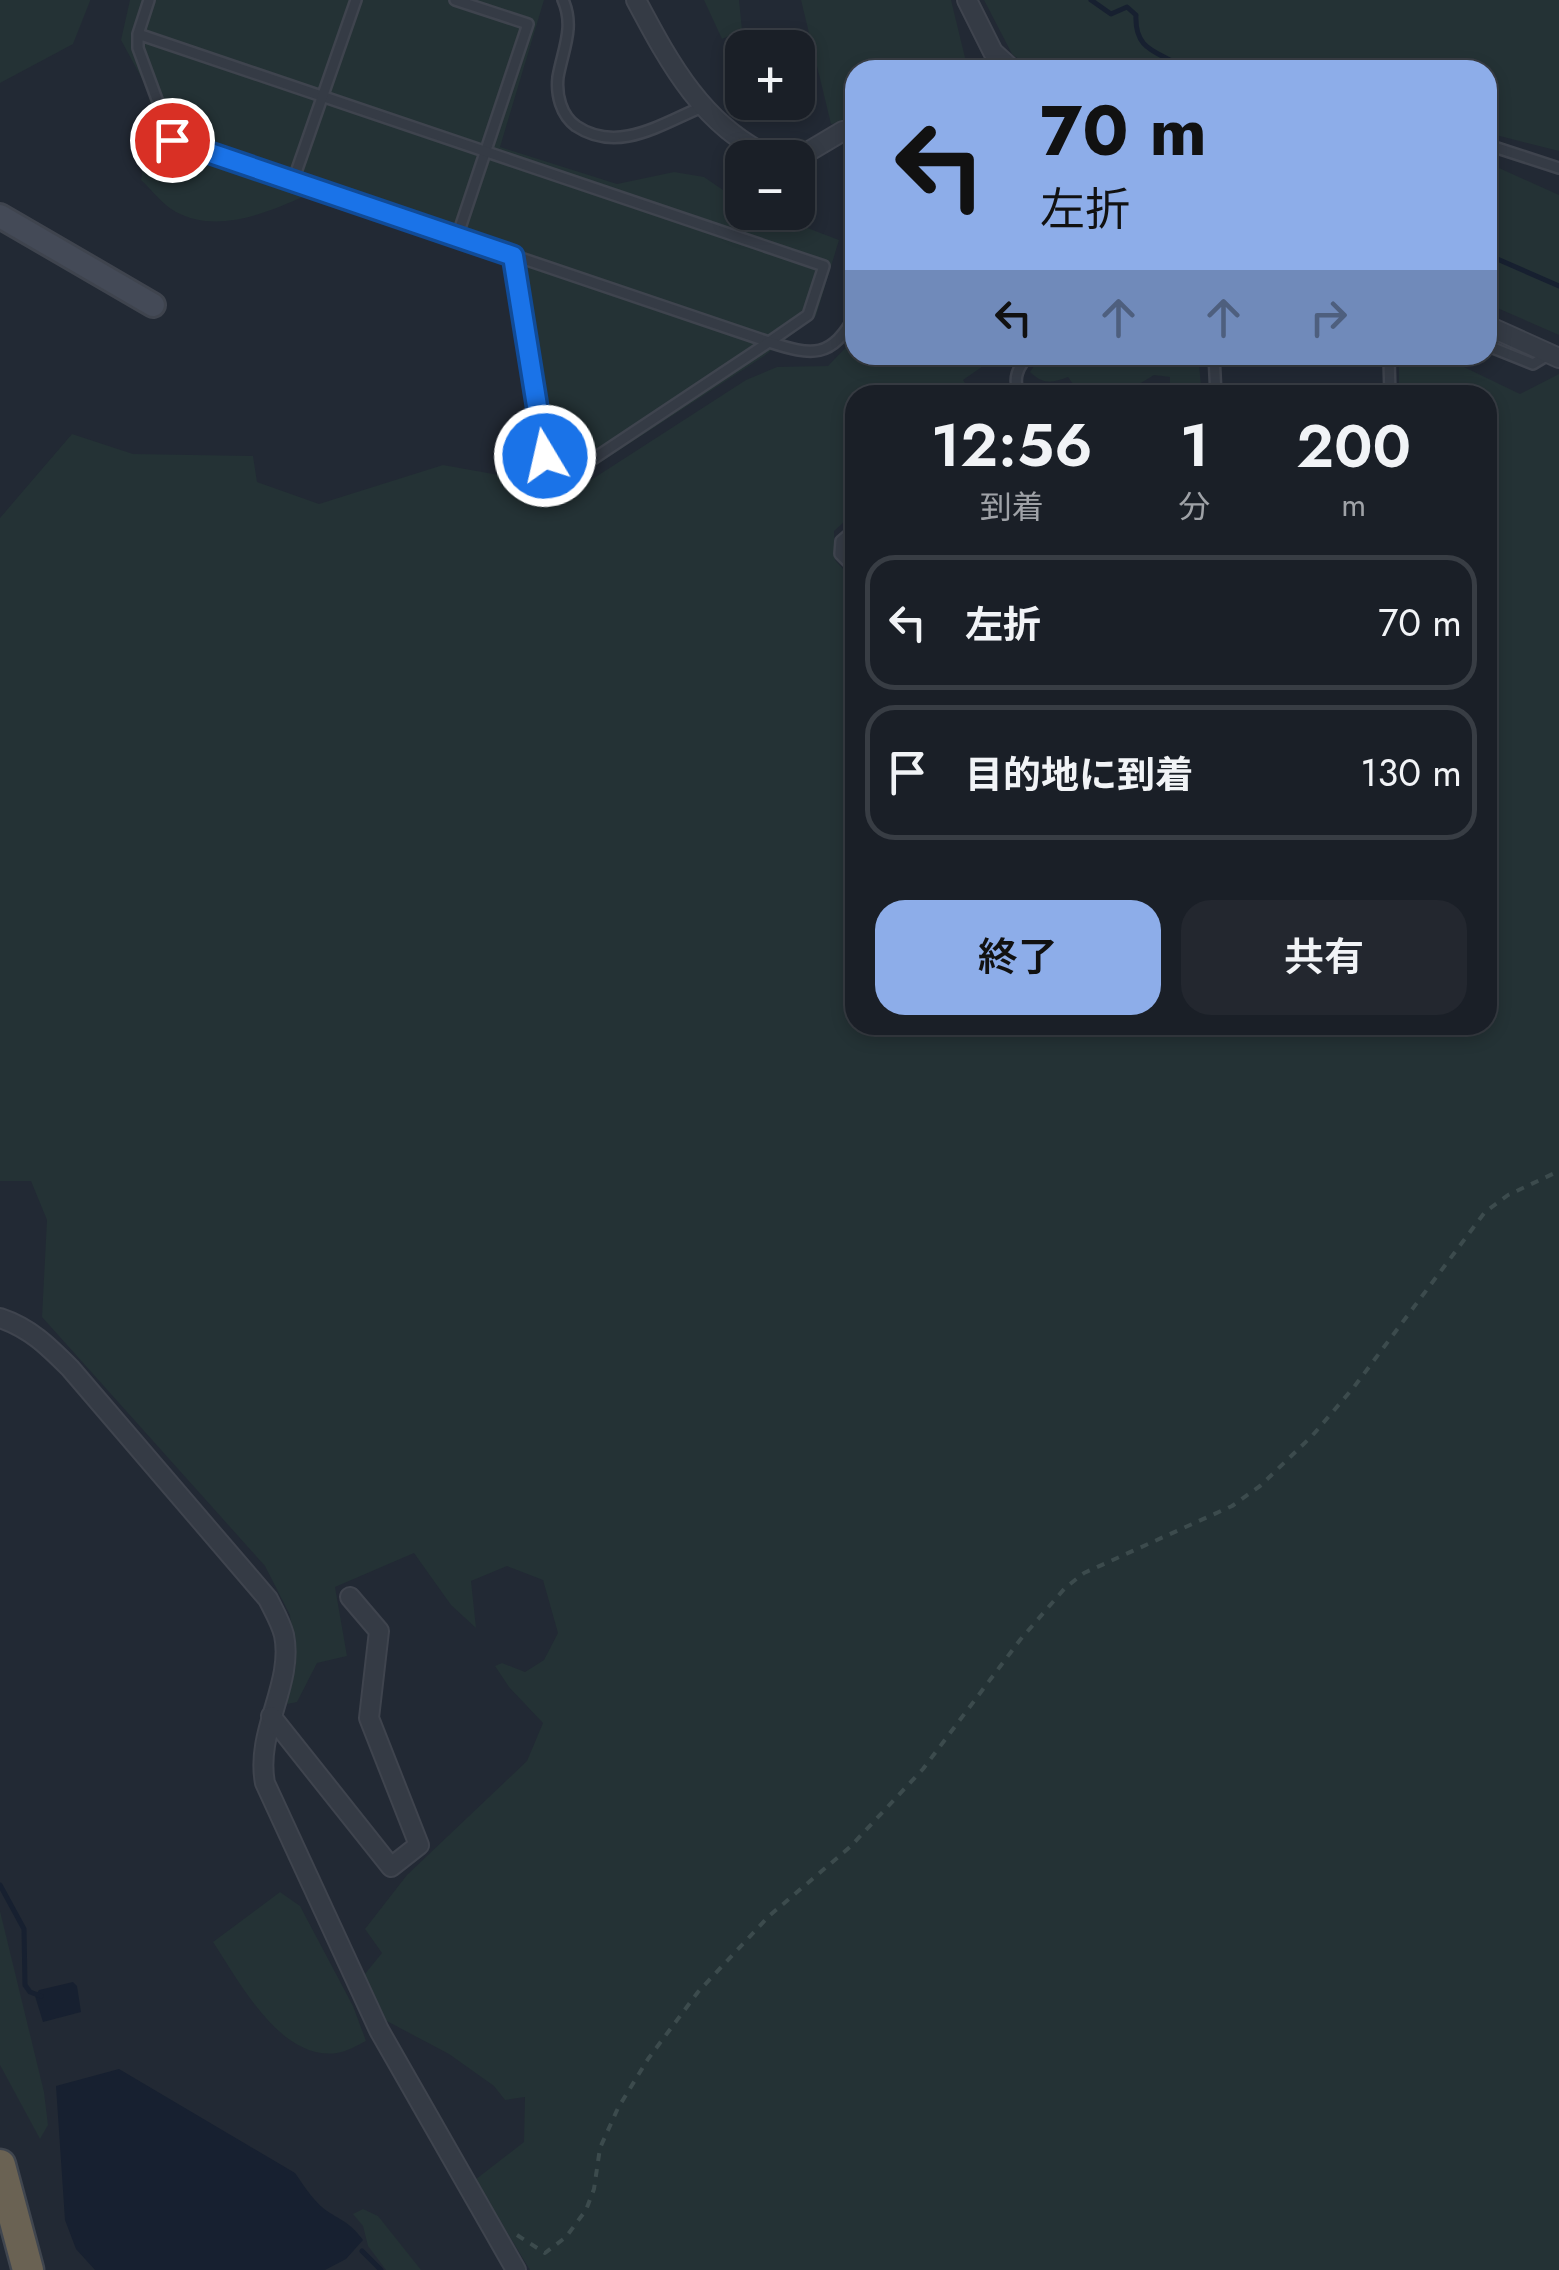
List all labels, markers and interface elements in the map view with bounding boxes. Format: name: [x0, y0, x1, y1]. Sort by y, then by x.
map controls: [725, 30, 815, 230]
button: +: [725, 30, 815, 120]
text: 70 m: [1040, 80, 1207, 181]
pin: [130, 98, 215, 183]
icon: left: [875, 100, 1005, 230]
icon: arrive: [145, 113, 200, 168]
button: −: [725, 140, 815, 230]
text: 左折: [1040, 177, 1130, 242]
icon: left: [986, 290, 1041, 345]
icon: ahead: [1091, 290, 1146, 345]
icon: ahead: [1196, 290, 1251, 345]
icon: right: [1301, 290, 1356, 345]
text: 12:56: [931, 402, 1093, 489]
text: 1: [1180, 402, 1209, 489]
text: 200: [1296, 403, 1411, 490]
position arrow: [493, 404, 597, 508]
text: m: [1341, 482, 1366, 528]
text: 到着: [980, 484, 1044, 530]
text: 分: [1178, 484, 1210, 530]
icon: left: [880, 595, 935, 650]
text: 70 m: [1378, 595, 1462, 650]
text: 左折: [965, 597, 1041, 652]
icon: arrive: [880, 745, 935, 800]
text: 130 m: [1360, 745, 1462, 800]
text: 目的地に到着: [965, 747, 1193, 802]
button: 終了: [875, 900, 1161, 1015]
button: 共有: [1181, 900, 1467, 1015]

